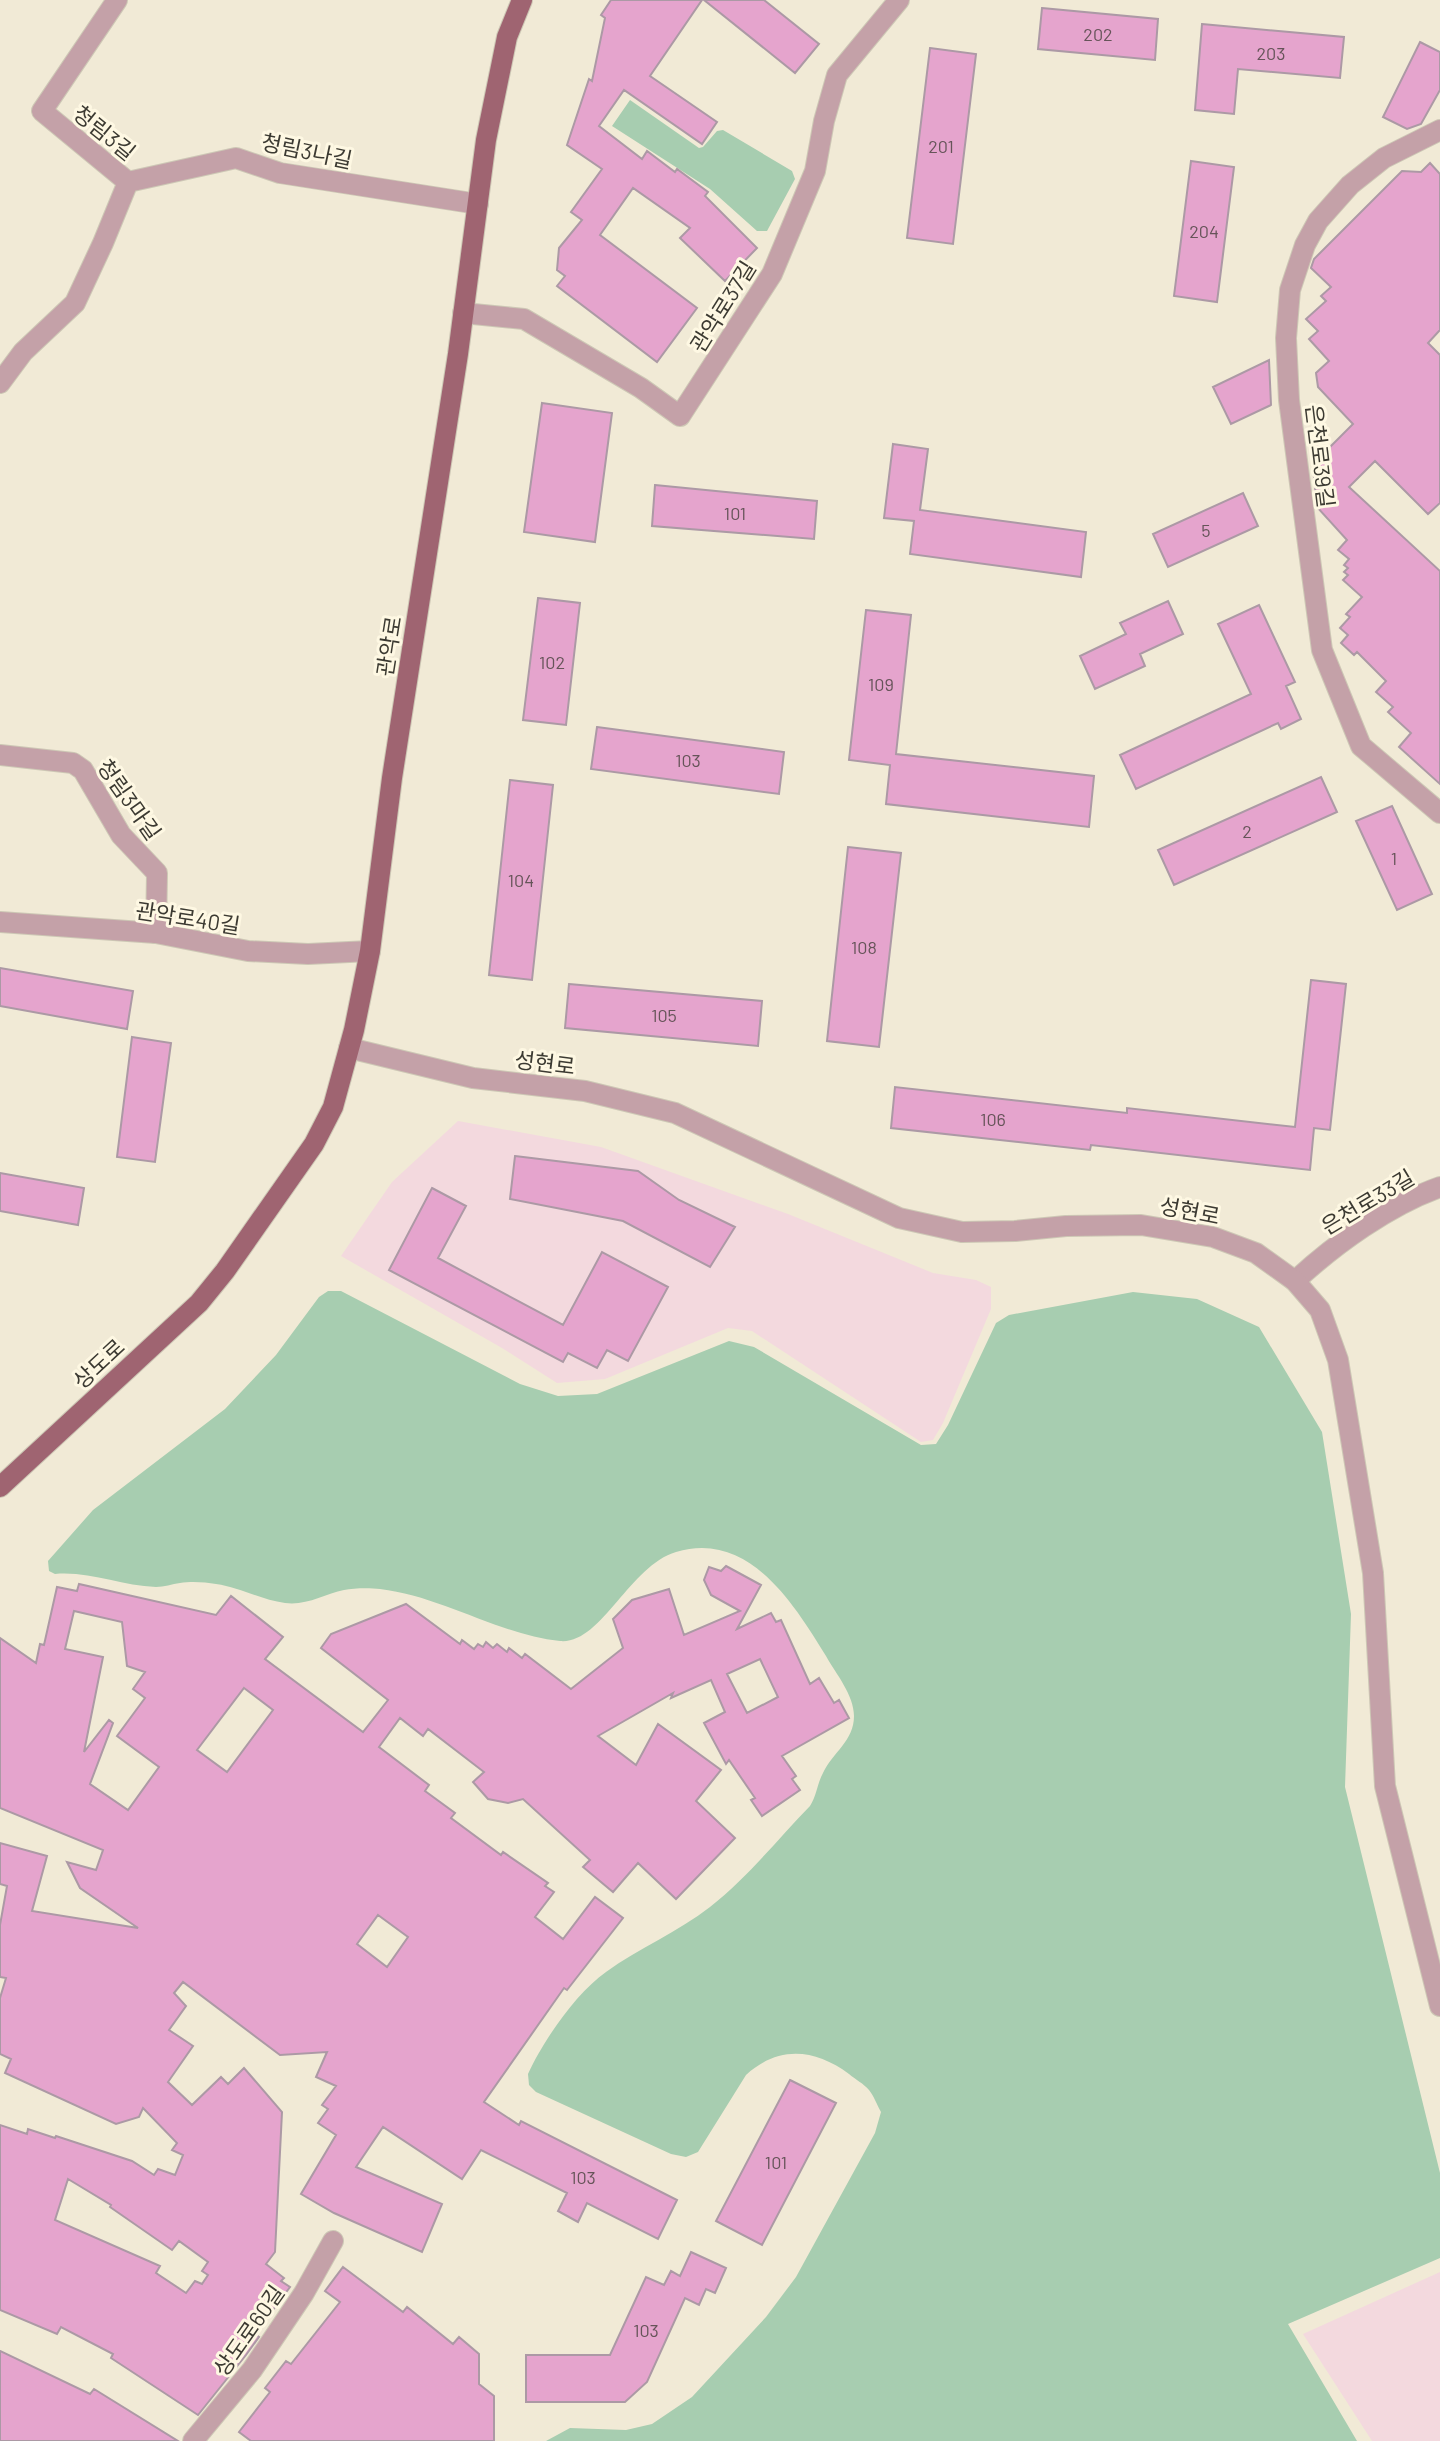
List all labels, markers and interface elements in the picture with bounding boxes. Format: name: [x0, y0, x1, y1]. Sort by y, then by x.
house number: 202: [1083, 23, 1113, 45]
house number: 203: [1256, 42, 1286, 64]
street label: 청림3길: [69, 99, 141, 165]
street label: 청림3나길: [259, 128, 355, 172]
house number: 201: [928, 135, 954, 157]
house number: 204: [1189, 220, 1219, 242]
street label: 관악로37길: [684, 256, 760, 356]
street label: 은천로39길: [1302, 403, 1340, 509]
house number: 101: [724, 502, 746, 524]
house number: 5: [1201, 519, 1211, 541]
street label: 관악로: [370, 614, 406, 678]
house number: 102: [539, 651, 565, 673]
house number: 109: [868, 673, 894, 695]
house number: 103: [675, 749, 701, 771]
street label: 청림3마길: [93, 754, 167, 844]
house number: 2: [1242, 820, 1252, 842]
house number: 1: [1391, 847, 1397, 869]
house number: 104: [508, 869, 534, 891]
street label: 관악로40길: [134, 896, 242, 938]
house number: 108: [851, 936, 877, 958]
house number: 105: [651, 1004, 677, 1026]
street label: 성현로: [513, 1045, 577, 1079]
house number: 106: [980, 1108, 1006, 1130]
street label: 은천로33길: [1316, 1163, 1418, 1239]
street label: 성현로: [1158, 1191, 1222, 1229]
street label: 상도로: [67, 1333, 129, 1393]
house number: 101: [765, 2151, 787, 2173]
house number: 103: [570, 2166, 596, 2188]
street label: 상도로60길: [207, 2280, 289, 2380]
house number: 103: [633, 2319, 659, 2341]

